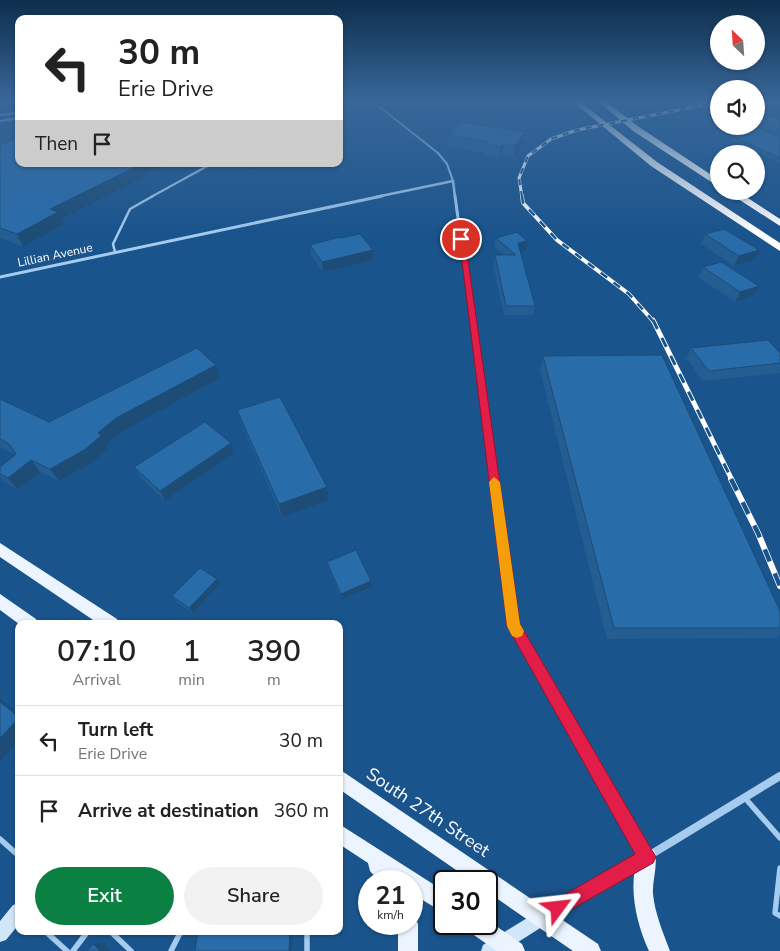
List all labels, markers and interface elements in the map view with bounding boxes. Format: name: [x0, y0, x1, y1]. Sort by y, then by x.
north arrow: [710, 15, 765, 70]
map controls: [710, 15, 765, 200]
text: 30 m: [118, 29, 200, 76]
icon: left: [35, 35, 100, 100]
text: Erie Drive: [118, 74, 213, 104]
button: sound: [710, 80, 765, 135]
icon: arrive: [88, 130, 116, 158]
text: Then: [35, 131, 78, 157]
button: search: [710, 145, 765, 200]
pin: [440, 218, 482, 260]
icon: arrive: [447, 225, 475, 253]
street label: Lillian Avenue: [16, 239, 94, 271]
text: 07:10: [57, 631, 136, 672]
text: 1: [183, 631, 201, 672]
text: 390: [247, 631, 301, 672]
text: Arrival: [73, 669, 121, 691]
text: min: [178, 669, 205, 691]
text: m: [267, 669, 281, 691]
text: Turn left: [78, 717, 153, 743]
icon: left: [35, 727, 63, 755]
text: 30 m: [279, 728, 323, 754]
text: Erie Drive: [78, 743, 147, 765]
street label: South 27th Street: [362, 762, 495, 863]
icon: arrive: [35, 797, 63, 825]
text: Arrive at destination: [78, 798, 259, 824]
text: 360 m: [274, 798, 329, 824]
button: Exit: [35, 867, 174, 925]
button: Share: [184, 867, 323, 925]
speed limit sign: 30: [433, 870, 498, 935]
text: 21: [375, 879, 406, 913]
position arrow: [531, 881, 583, 933]
text: km/h: [377, 907, 404, 923]

